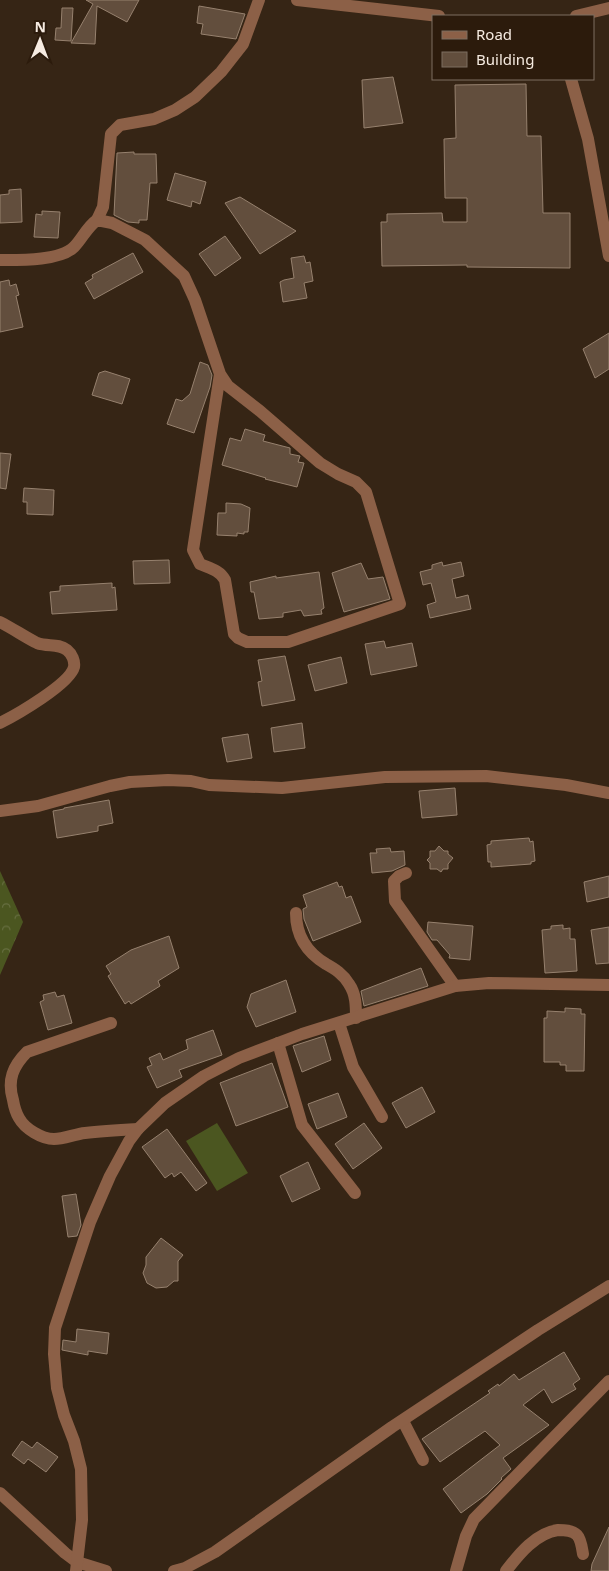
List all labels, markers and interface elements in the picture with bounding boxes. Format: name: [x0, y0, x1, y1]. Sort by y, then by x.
north arrow: [15, 15, 65, 65]
legend: [432, 15, 594, 80]
text: N: [34, 17, 46, 36]
text: Road: [476, 24, 512, 44]
text: Building: [476, 49, 534, 69]

